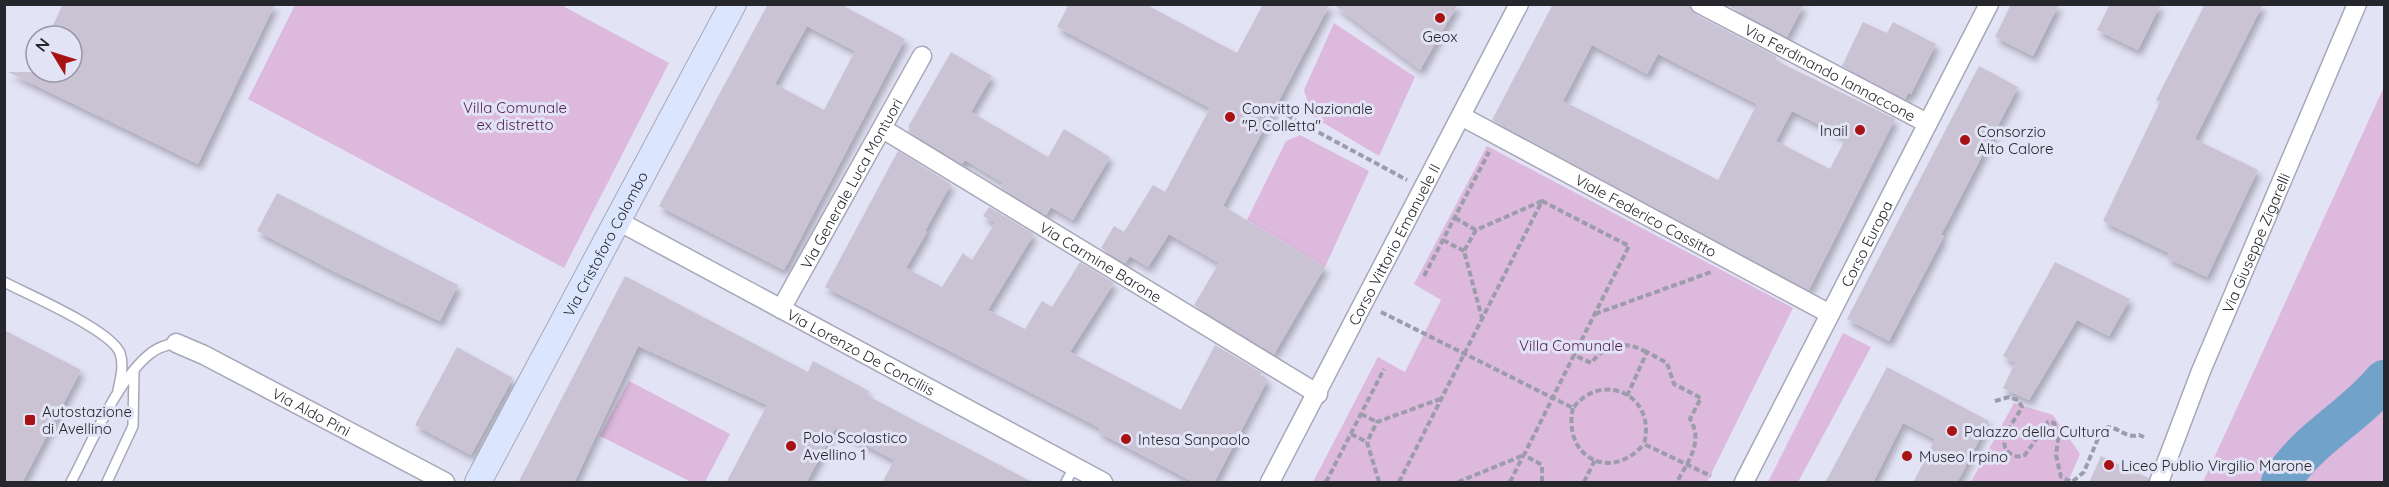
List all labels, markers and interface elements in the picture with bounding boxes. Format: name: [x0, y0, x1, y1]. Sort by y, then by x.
marker: Geox: [1433, 11, 1447, 25]
street label: Via Ferdinando Iannaccone: [1741, 20, 1919, 125]
north arrow: [24, 24, 84, 84]
place label: Geox: [1422, 27, 1458, 46]
text: N: [31, 34, 54, 56]
street label: Via Generale Luca Montuori: [796, 95, 906, 272]
park label: Villa Comunale ex distretto: [463, 98, 567, 134]
place label: Convitto Nazionale "P. Colletta": [1242, 99, 1373, 135]
marker: Convitto Nazionale "P. Colletta": [1223, 110, 1237, 124]
place label: Inail: [1820, 121, 1848, 140]
place label: Consorzio Alto Calore: [1977, 122, 2053, 158]
marker: Inail: [1853, 123, 1867, 137]
marker: Consorzio Alto Calore: [1958, 133, 1972, 147]
street label: Corso Vittorio Emanuele II: [1344, 160, 1444, 328]
street label: Via Cristoforo Colombo: [559, 168, 652, 320]
street label: Viale Federico Cassitto: [1572, 170, 1720, 261]
street label: Via Giuseppe Zigarelli: [2217, 170, 2294, 316]
street label: Corso Europa: [1836, 197, 1896, 290]
street label: Via Carmine Barone: [1036, 217, 1165, 306]
street label: Via Lorenzo De Conciliis: [784, 304, 938, 399]
park label: Villa Comunale: [1519, 336, 1623, 355]
street label: Via Aldo Pini: [269, 383, 354, 440]
place label: Autostazione di Avellino: [42, 402, 132, 438]
marker: Autostazione di Avellino: [23, 413, 37, 427]
place label: Palazzo della Cultura: [1964, 422, 2110, 441]
marker: Palazzo della Cultura: [1945, 424, 1959, 438]
place label: Polo Scolastico Avellino 1: [803, 428, 907, 464]
place label: Intesa Sanpaolo: [1138, 430, 1250, 449]
marker: Intesa Sanpaolo: [1119, 432, 1133, 446]
marker: Polo Scolastico Avellino 1: [784, 439, 798, 453]
place label: Museo Irpino: [1919, 447, 2008, 466]
marker: Museo Irpino: [1900, 449, 1914, 463]
place label: Liceo Publio Virgilio Marone: [2121, 456, 2312, 475]
marker: Liceo Publio Virgilio Marone: [2102, 458, 2116, 472]

